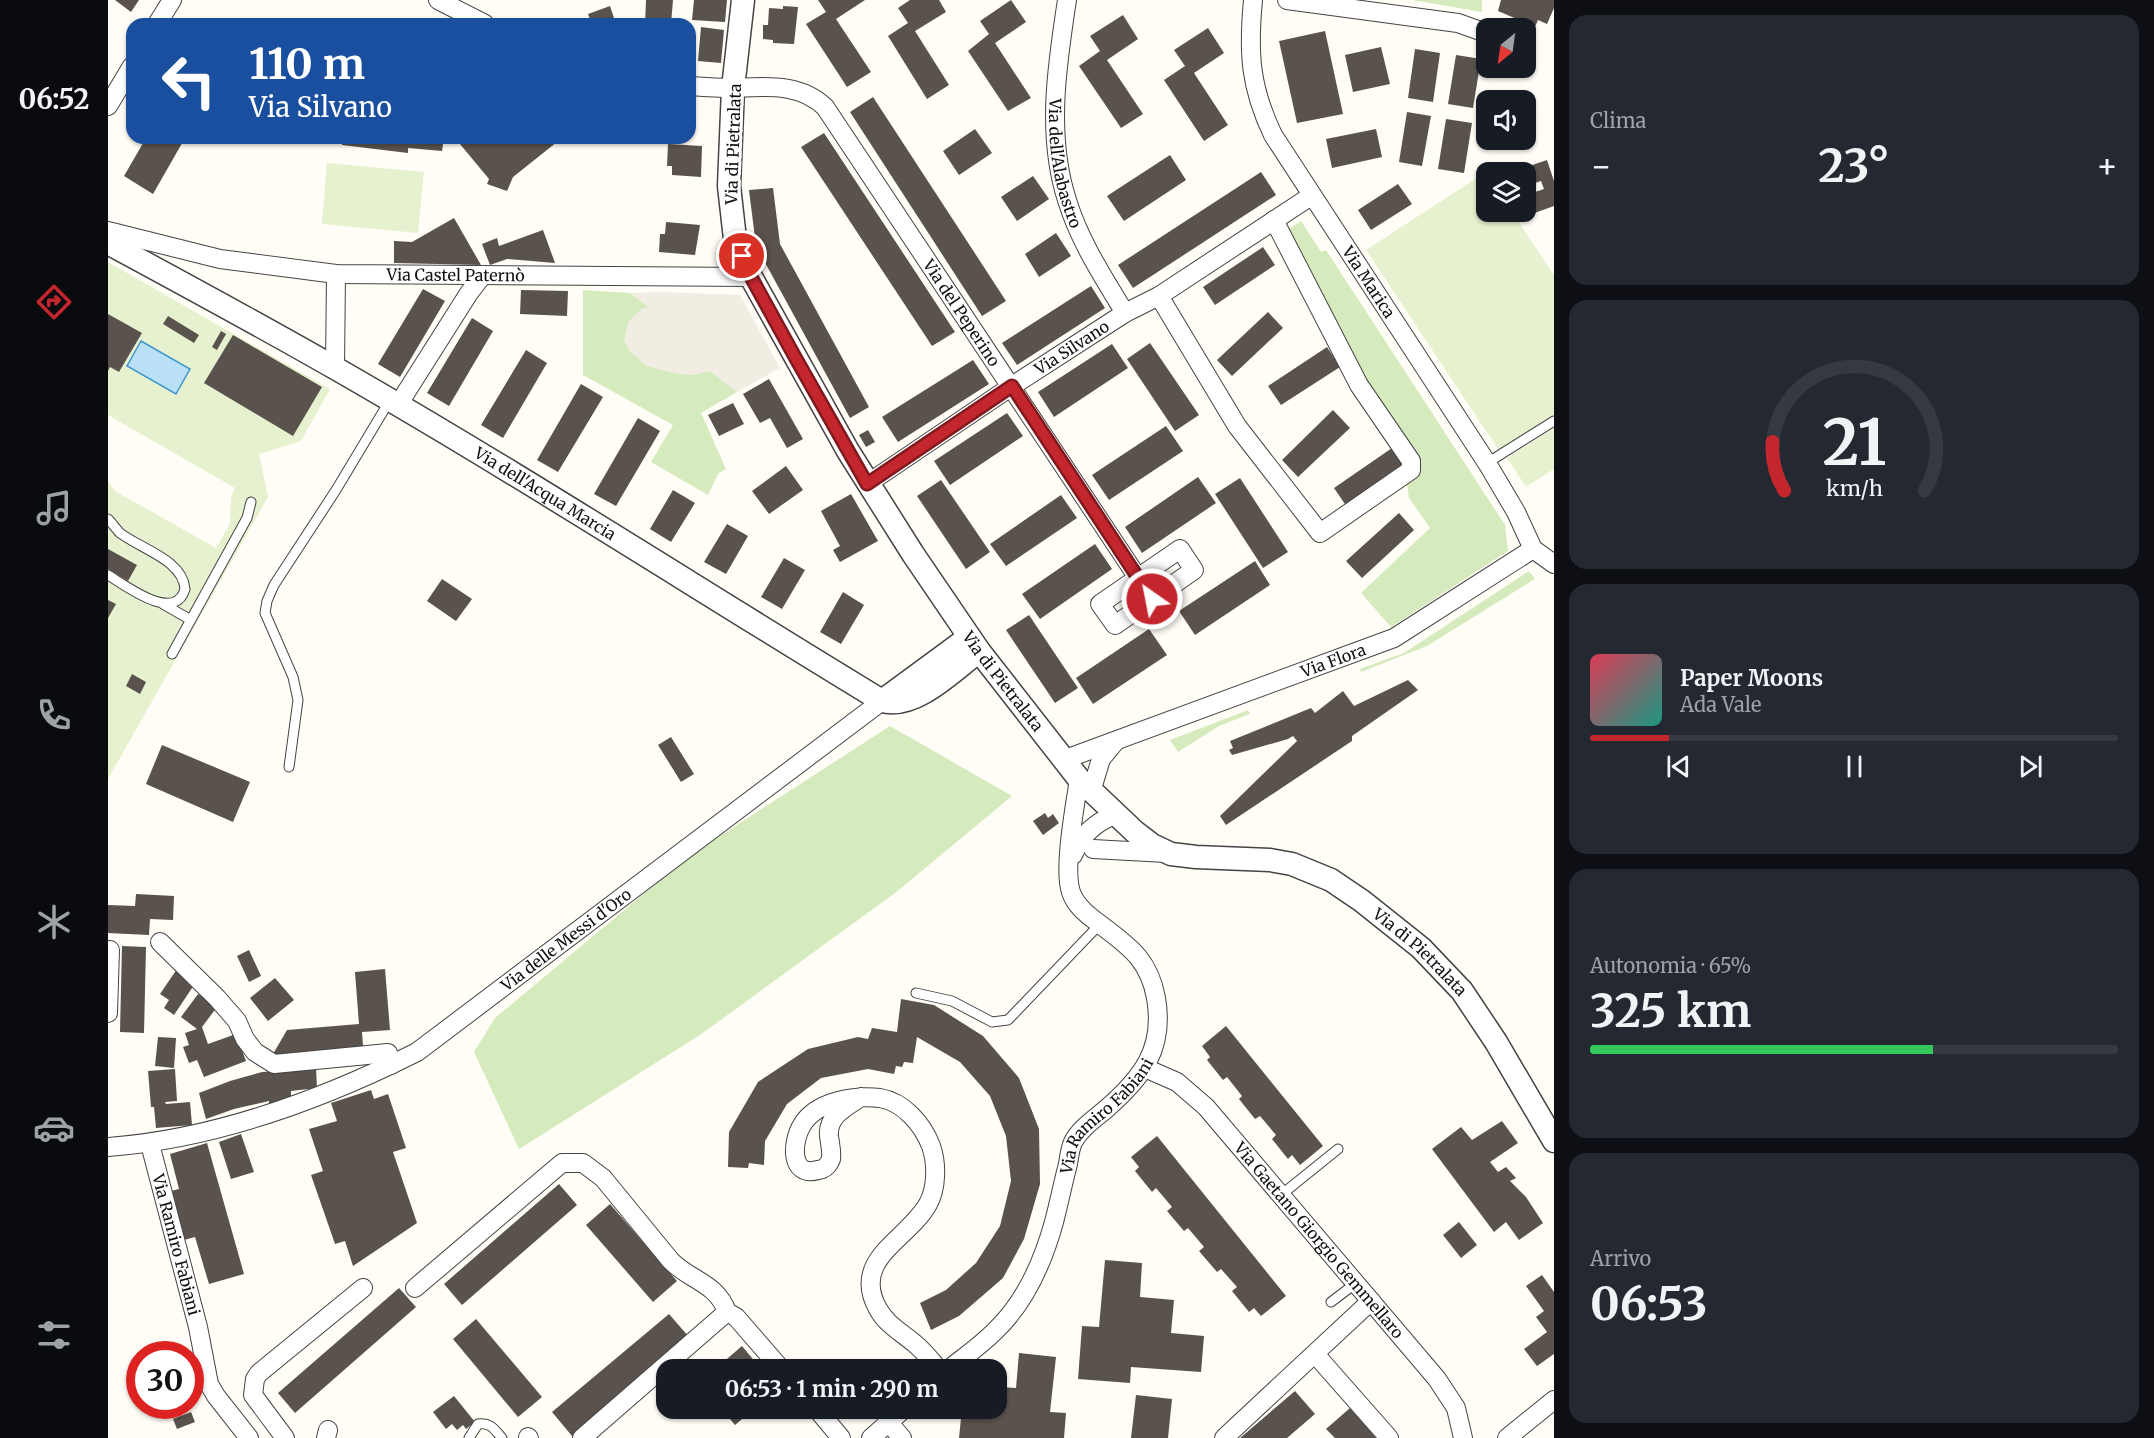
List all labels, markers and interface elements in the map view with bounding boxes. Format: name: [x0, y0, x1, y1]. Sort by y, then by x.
north arrow: [1476, 18, 1536, 78]
map controls: [1476, 18, 1536, 222]
text: 110 m: [249, 38, 365, 90]
icon: left: [150, 42, 228, 120]
text: 06:52: [19, 82, 90, 116]
street label: Via di Pietralata: [721, 83, 745, 206]
text: Via Silvano: [249, 90, 392, 124]
button: sound: [1476, 90, 1536, 150]
street label: Via dell'Alabastro: [1045, 97, 1086, 231]
text: Clima: [1590, 108, 1646, 133]
text: 23°: [1818, 138, 1890, 194]
text: −: [1590, 146, 1612, 187]
text: +: [2096, 146, 2118, 187]
button: layers: [1476, 162, 1536, 222]
pin: [716, 230, 767, 281]
icon: arrive: [725, 239, 758, 272]
street label: Via Marica: [1338, 241, 1400, 322]
street label: Via del Peperino: [918, 255, 1004, 370]
street label: Via Castel Paternò: [385, 264, 525, 285]
icon: directions: [33, 281, 75, 323]
street label: Via Silvano: [1030, 316, 1113, 379]
text: 21: [1822, 405, 1886, 483]
street label: Via dell'Acqua Marcia: [470, 442, 620, 545]
text: km/h: [1826, 476, 1882, 503]
icon: music: [33, 487, 75, 529]
position arrow: [1120, 567, 1184, 631]
street label: Via di Pietralata: [958, 626, 1048, 735]
street label: Via Flora: [1297, 639, 1369, 682]
text: Paper Moons: [1680, 664, 1823, 692]
text: Ada Vale: [1680, 692, 1761, 717]
icon: phone: [33, 694, 75, 736]
icon: previous: [1662, 750, 1695, 783]
icon: pause: [1838, 750, 1871, 783]
icon: next: [2014, 750, 2047, 783]
street label: Via delle Messi d'Oro: [496, 884, 635, 996]
icon: climate: [33, 901, 75, 943]
street label: Via di Pietralata: [1368, 903, 1472, 1000]
text: Autonomia · 65%: [1590, 953, 1751, 978]
text: 325 km: [1590, 983, 1751, 1039]
street label: Via Ramiro Fabiani: [1056, 1055, 1158, 1177]
icon: car: [33, 1107, 75, 1149]
street label: Via Gaetano Giorgio Gemmellaro: [1230, 1137, 1408, 1342]
street label: Via Ramiro Fabiani: [148, 1171, 205, 1318]
text: Arrivo: [1590, 1246, 1651, 1271]
text: 06:53: [1590, 1276, 1707, 1332]
icon: filters: [33, 1314, 75, 1356]
speed limit sign: 30: [126, 1341, 204, 1419]
text: 06:53 · 1 min · 290 m: [725, 1375, 938, 1403]

